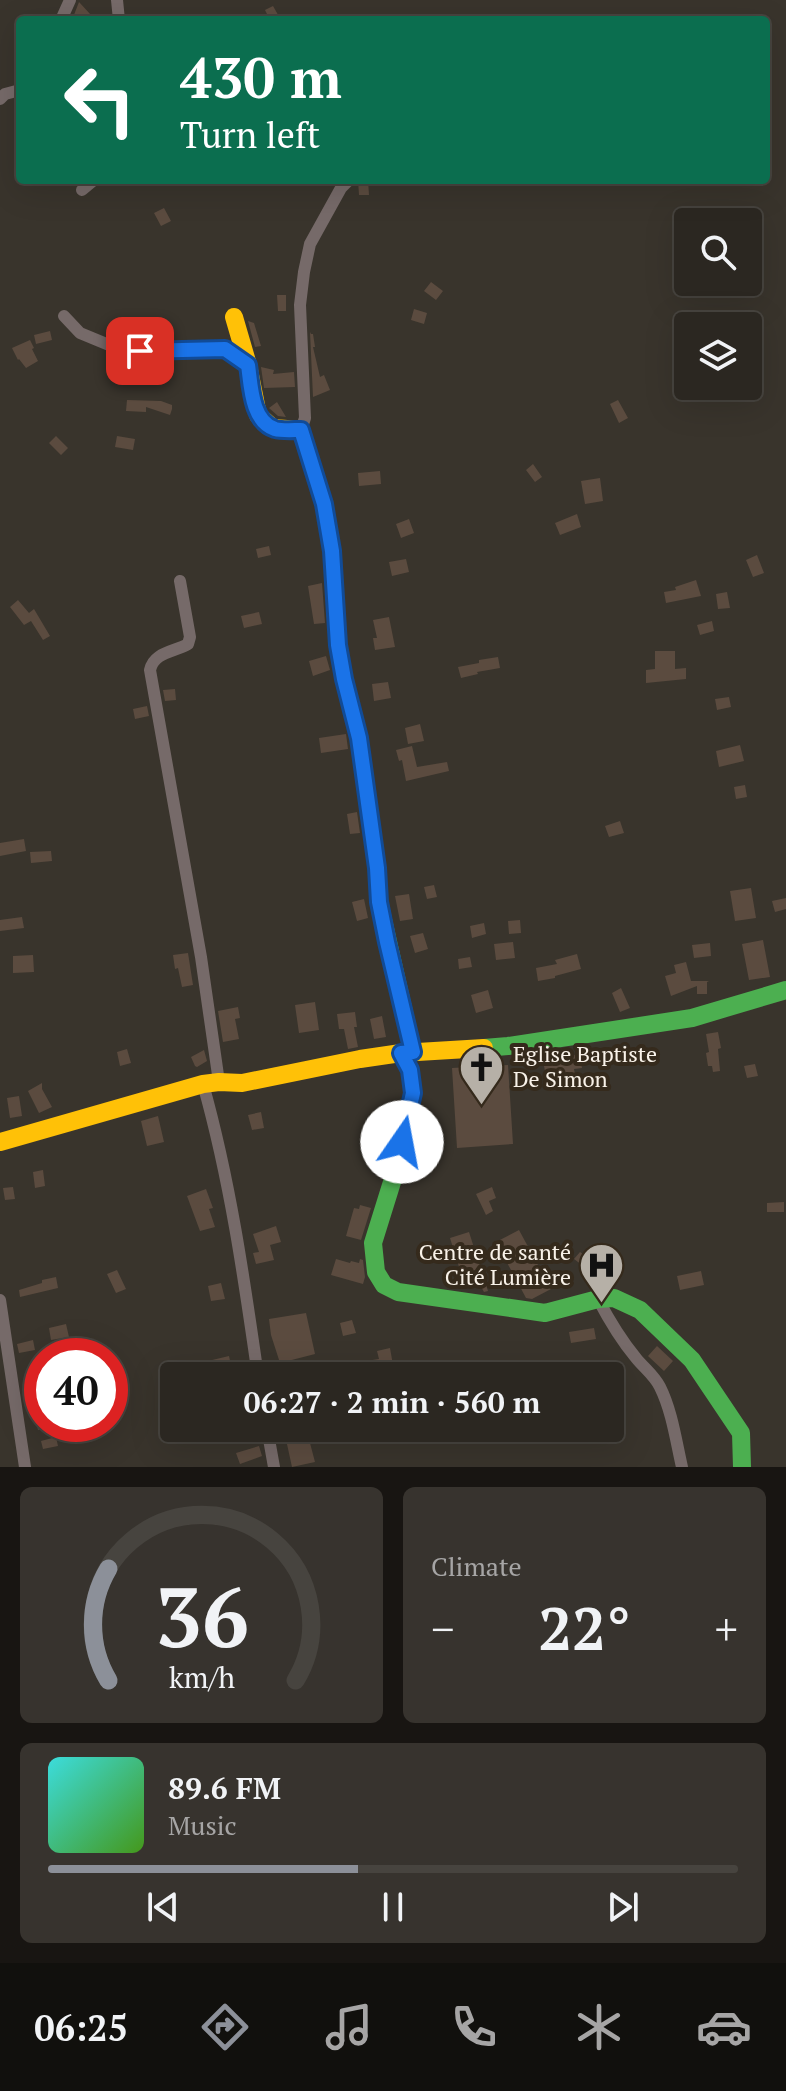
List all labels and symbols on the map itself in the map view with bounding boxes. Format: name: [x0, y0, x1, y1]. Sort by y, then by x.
pin: [106, 317, 174, 385]
place label: Eglise Baptiste De Simon: [513, 1039, 657, 1093]
church icon: Eglise Baptiste De Simon: [458, 1043, 506, 1106]
position arrow: [360, 1100, 444, 1184]
place label: Centre de santé Cité Lumière: [419, 1237, 571, 1291]
hospital icon: Centre de santé Cité Lumière: [578, 1241, 626, 1304]
speed limit sign: 40: [24, 1338, 128, 1442]

